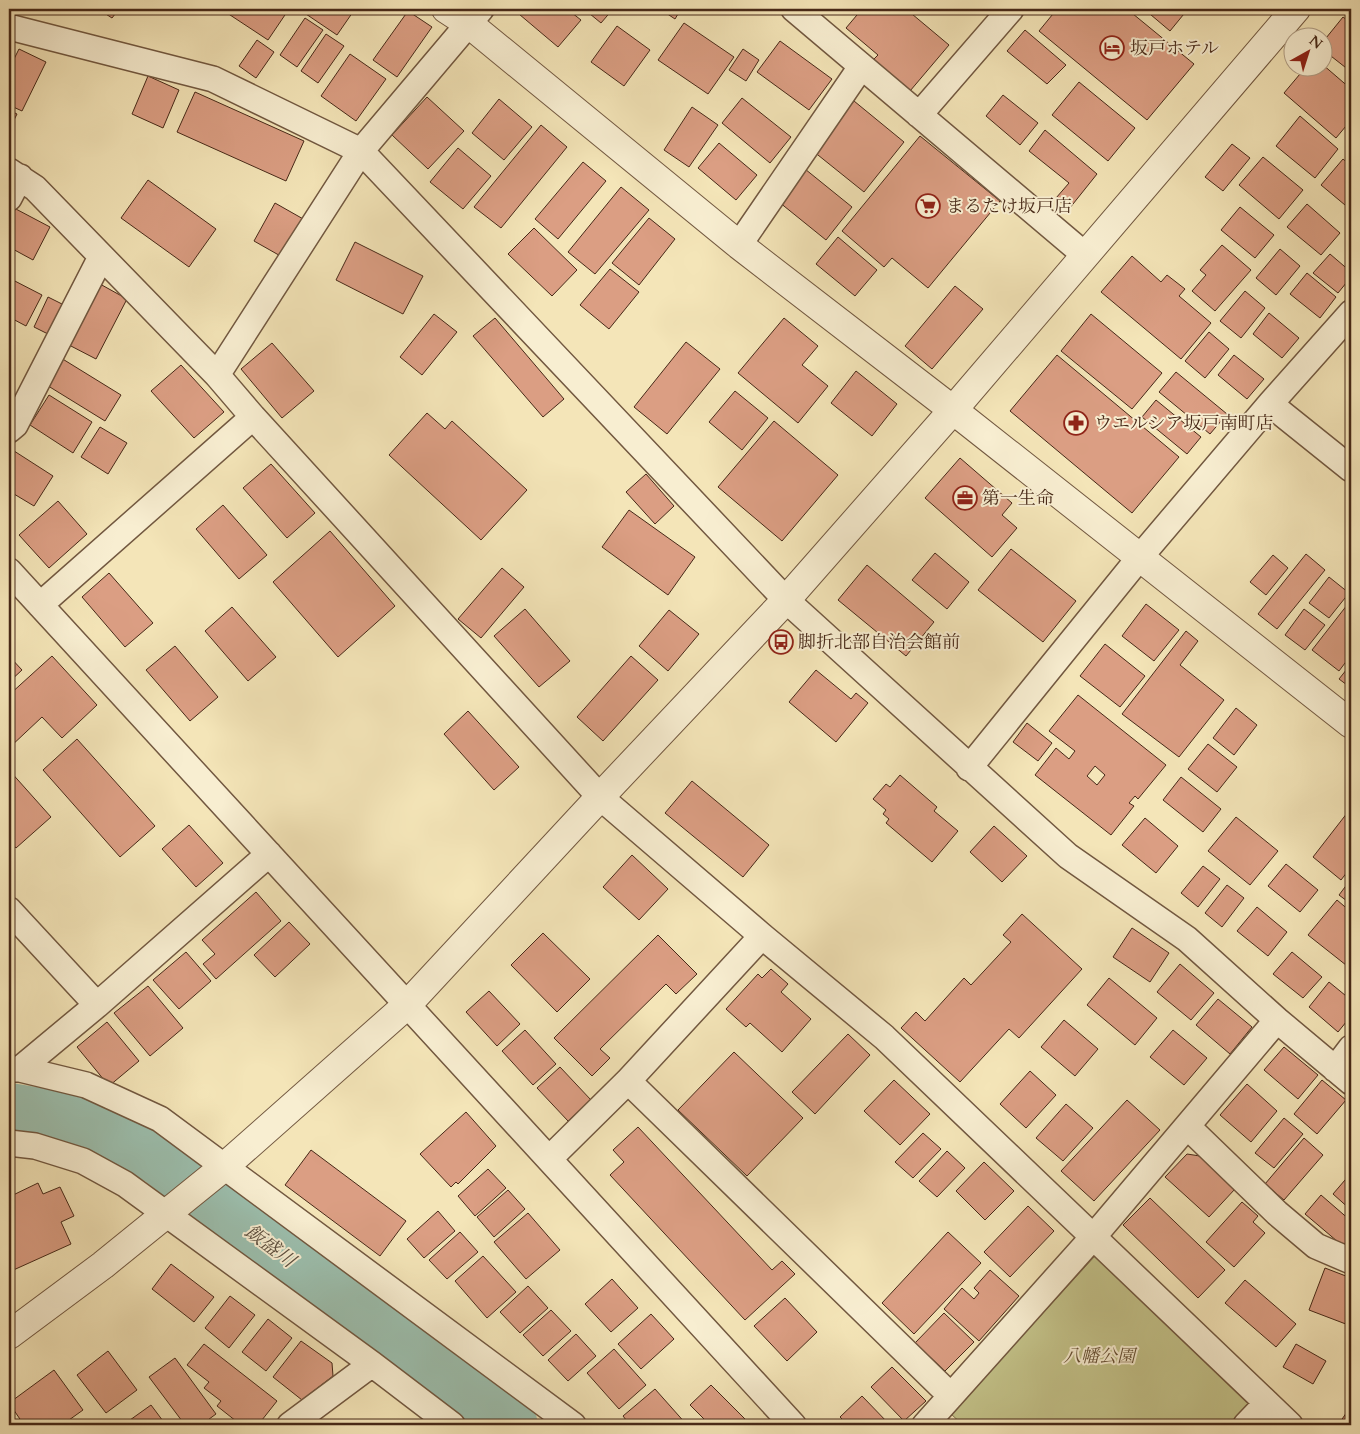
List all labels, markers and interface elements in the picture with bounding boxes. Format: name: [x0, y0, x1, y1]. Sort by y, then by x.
north arrow: [1282, 28, 1332, 78]
text: N: [1305, 31, 1327, 53]
hotel icon: 坂戸ホテル: [1099, 35, 1125, 61]
place label: 坂戸ホテル: [1130, 36, 1219, 61]
supermarket icon: まるたけ坂戸店: [915, 193, 941, 219]
place label: まるたけ坂戸店: [946, 194, 1072, 219]
pharmacy icon: ウエルシア坂戸南町店: [1063, 410, 1089, 436]
place label: ウエルシア坂戸南町店: [1094, 411, 1274, 436]
office icon: 第一生命: [952, 485, 978, 511]
place label: 第一生命: [982, 486, 1054, 511]
bus stop icon: 脚折北部自治会館前: [768, 629, 794, 655]
place label: 脚折北部自治会館前: [798, 630, 960, 655]
water label: 飯盛川: [239, 1218, 302, 1275]
park label: 八幡公園: [1063, 1344, 1138, 1369]

